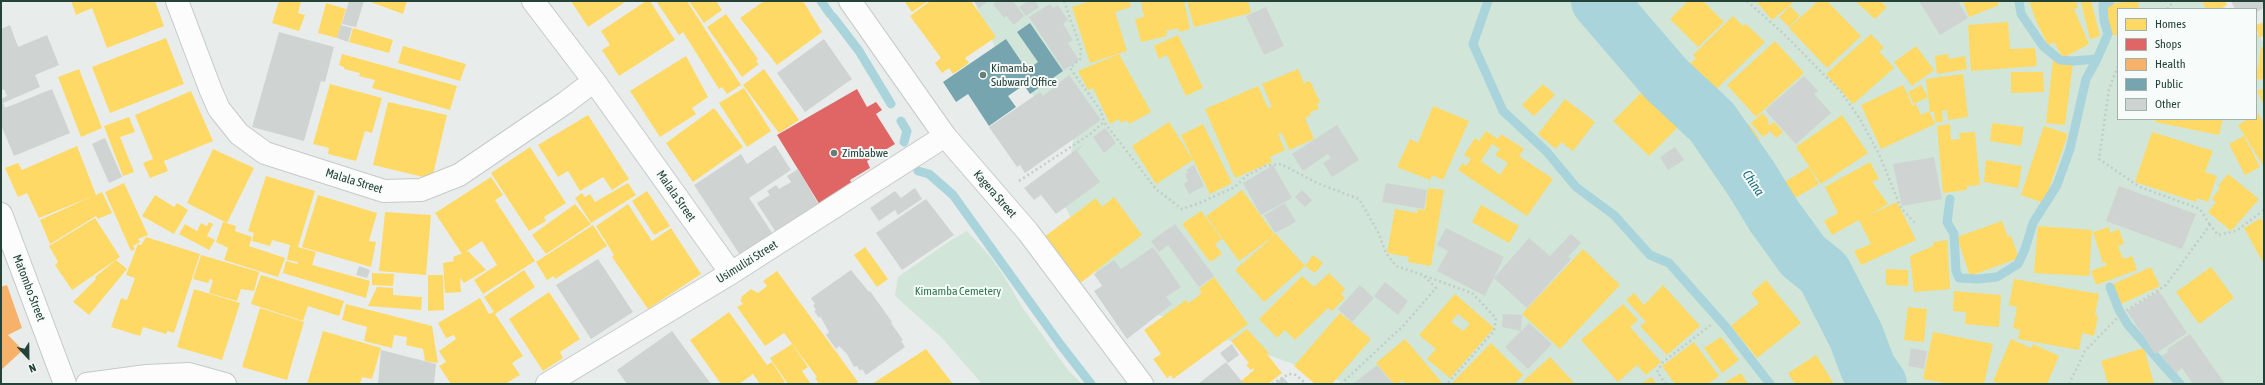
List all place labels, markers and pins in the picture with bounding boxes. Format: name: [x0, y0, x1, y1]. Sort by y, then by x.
place label: Kimamba Subward Office: [991, 61, 1057, 89]
marker: Kimamba Subward Office: [978, 70, 988, 80]
place label: Zimbabwe: [842, 146, 888, 160]
marker: Zimbabwe: [829, 148, 839, 158]

